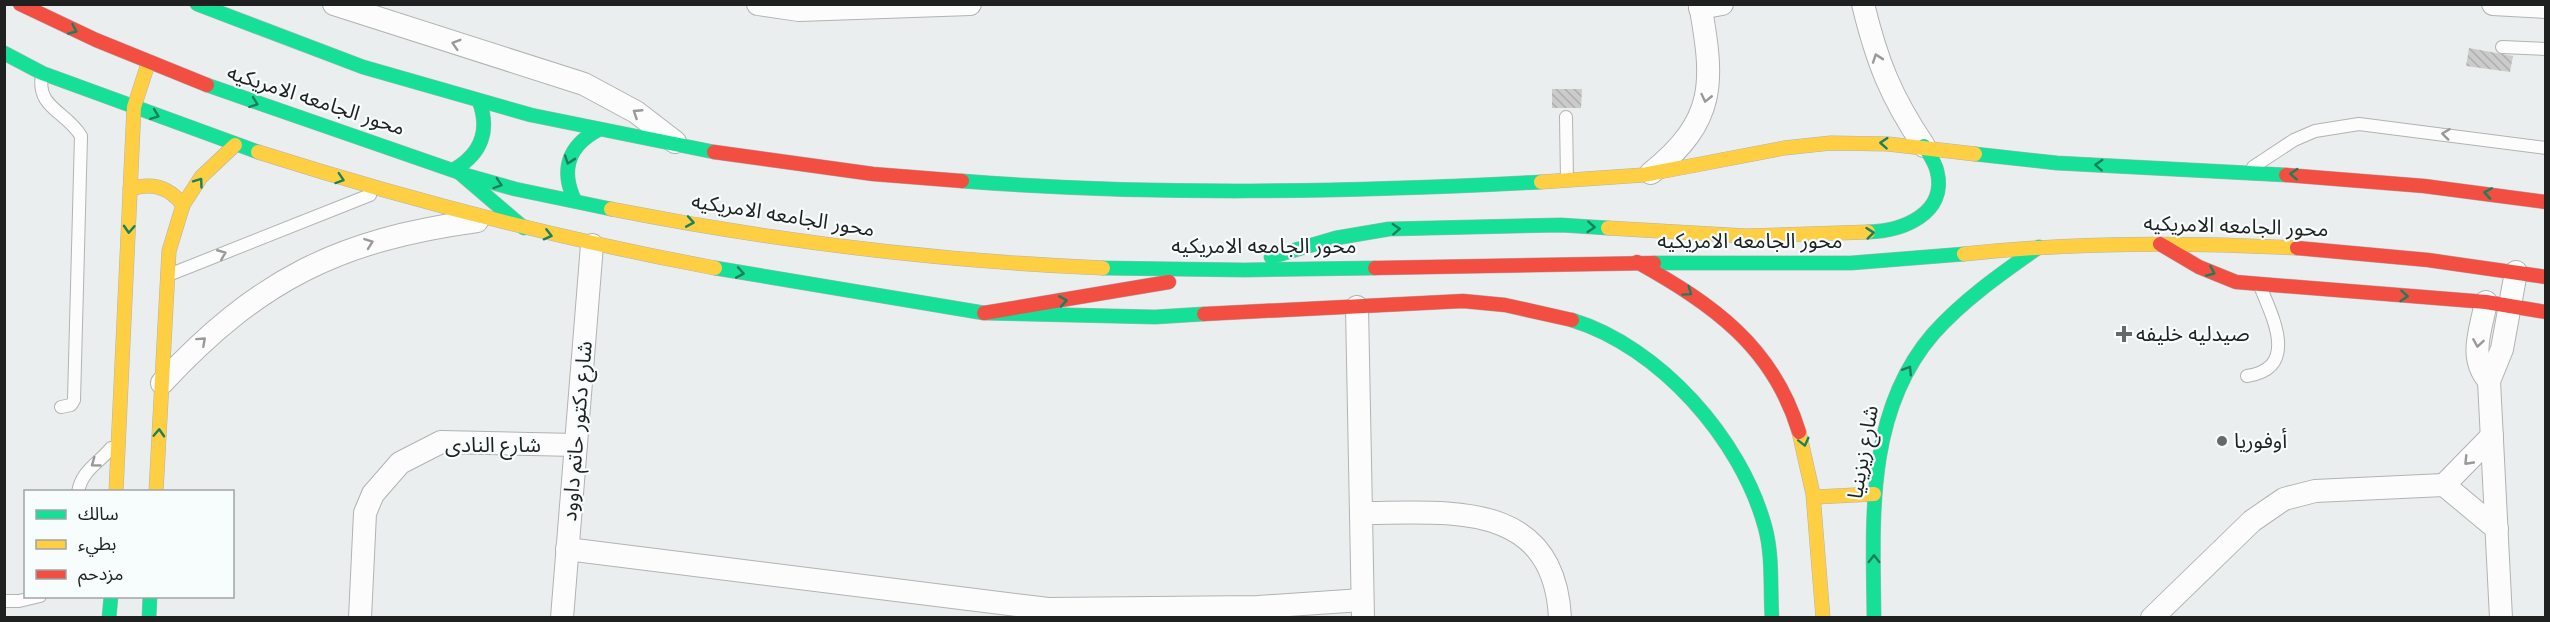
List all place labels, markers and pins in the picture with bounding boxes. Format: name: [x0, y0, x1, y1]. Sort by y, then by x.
place label: صيدليه خليفه: [2136, 319, 2250, 347]
marker: صيدليه خليفه: [2117, 327, 2131, 341]
place label: أوفوريا: [2234, 426, 2287, 454]
marker: أوفوريا: [2215, 434, 2229, 448]

